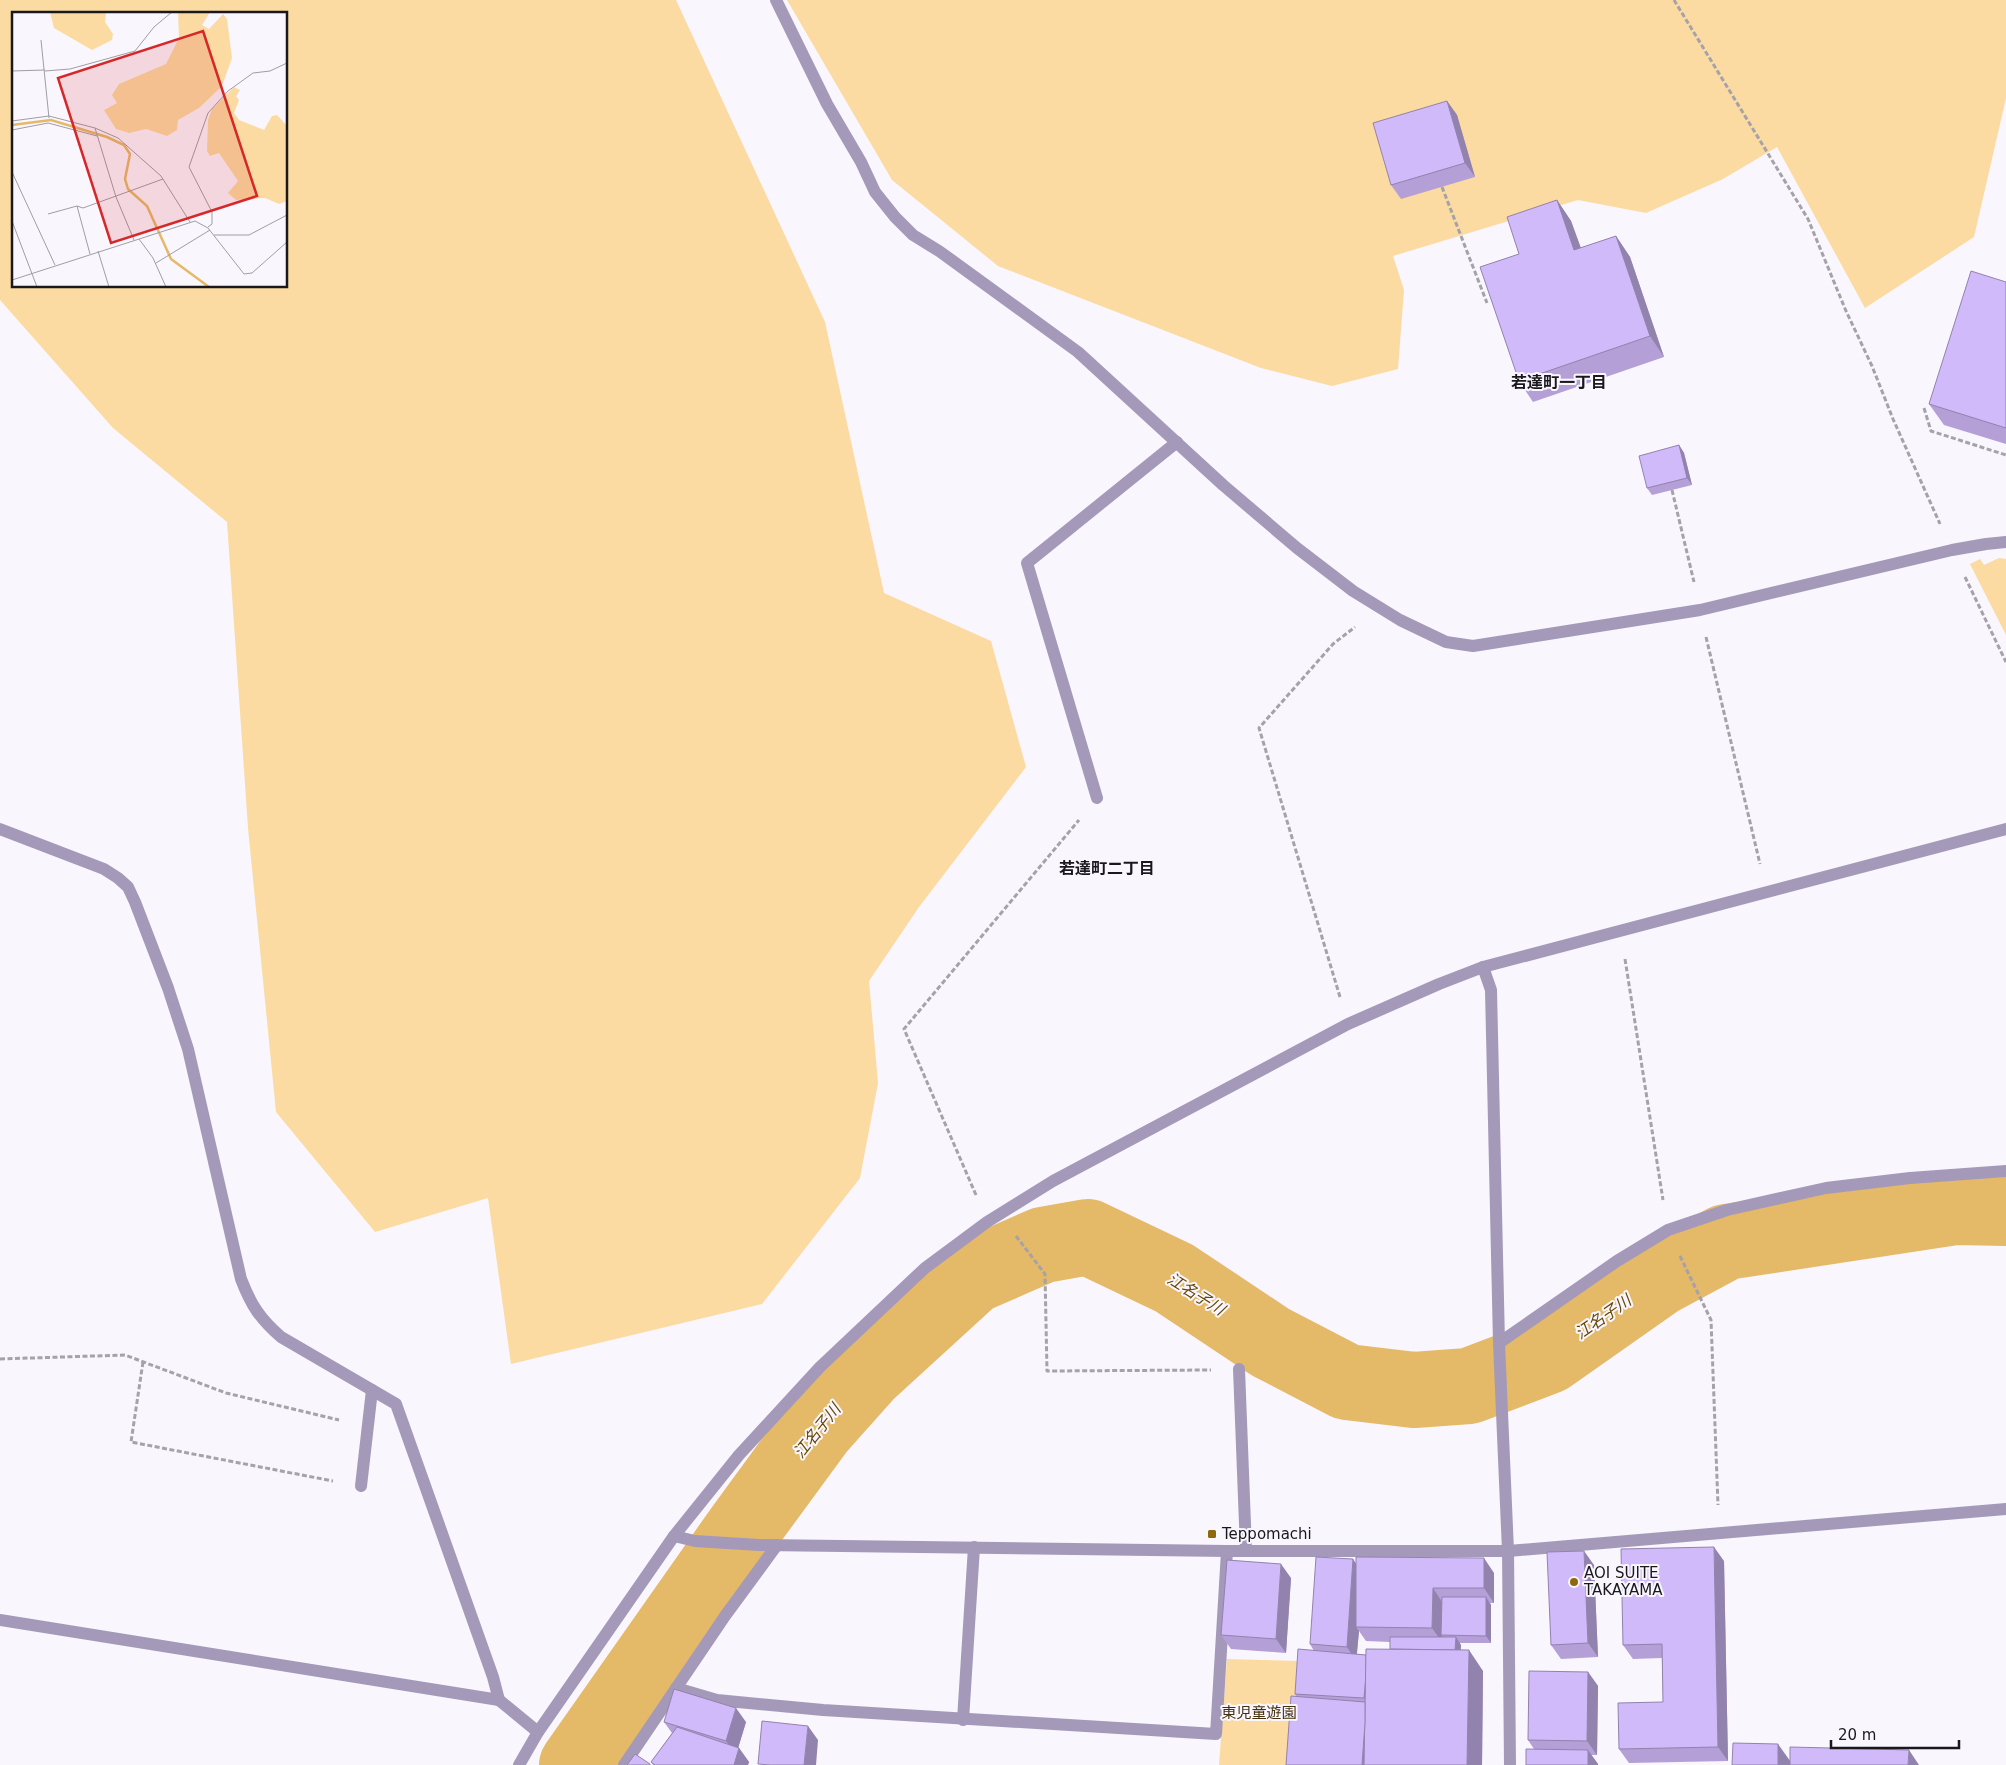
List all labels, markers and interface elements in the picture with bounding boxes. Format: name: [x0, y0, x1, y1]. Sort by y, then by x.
inset map: [12, 12, 288, 288]
district label: 若達町一丁目: [1511, 373, 1607, 392]
district label: 若達町二丁目: [1059, 859, 1155, 878]
water label: 江名子川: [1164, 1269, 1230, 1320]
water label: 江名子川: [1571, 1290, 1636, 1343]
water label: 江名子川: [789, 1399, 846, 1462]
place label: Teppomachi: [1221, 1525, 1312, 1543]
marker: Teppomachi: [1206, 1528, 1218, 1540]
place label: AOI SUITE TAKAYAMA: [1583, 1564, 1663, 1599]
marker: AOI SUITE TAKAYAMA: [1568, 1576, 1580, 1588]
park label: 東児童遊園: [1221, 1704, 1297, 1722]
scale bar: [1831, 1718, 1958, 1750]
text: 20 m: [1838, 1726, 1876, 1744]

